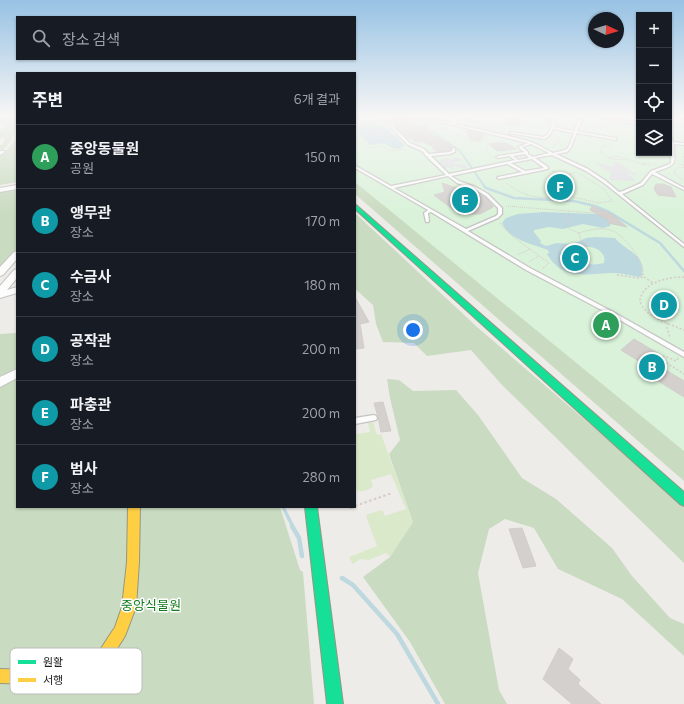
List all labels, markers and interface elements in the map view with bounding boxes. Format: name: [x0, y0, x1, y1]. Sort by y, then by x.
north arrow: [588, 12, 624, 48]
map controls: [636, 12, 672, 156]
button: +: [636, 12, 672, 48]
search box: [16, 16, 356, 60]
icon: search: [30, 27, 52, 49]
text: 장소 검색: [62, 30, 120, 48]
button: −: [636, 48, 672, 84]
button: locate: [636, 84, 672, 120]
text: 주변: [32, 89, 63, 110]
text: 6개 결과: [294, 91, 340, 107]
button: layers: [636, 120, 672, 156]
text: 중앙동물원: [70, 139, 139, 157]
text: A: [40, 149, 50, 165]
text: 150 m: [305, 149, 340, 165]
text: 공원: [70, 160, 94, 176]
pin: F: [547, 172, 573, 202]
pin: E: [452, 185, 478, 215]
text: 앵무관: [70, 203, 111, 221]
text: B: [41, 213, 49, 229]
text: 170 m: [305, 213, 340, 229]
text: 장소: [70, 224, 94, 240]
pin: C: [562, 243, 588, 273]
text: 수금사: [70, 267, 111, 285]
text: C: [41, 277, 49, 293]
text: 180 m: [304, 277, 340, 293]
text: 장소: [70, 288, 94, 304]
pin: D: [651, 290, 677, 320]
pin: A: [593, 310, 619, 340]
your location: [403, 320, 423, 340]
text: 공작관: [70, 331, 111, 349]
text: D: [40, 341, 50, 357]
text: 200 m: [302, 341, 340, 357]
text: 장소: [70, 352, 94, 368]
pin: B: [639, 352, 665, 382]
text: 파충관: [70, 395, 111, 413]
text: E: [41, 405, 49, 421]
text: 200 m: [302, 405, 340, 421]
text: 장소: [70, 416, 94, 432]
text: 범사: [70, 459, 98, 477]
text: F: [41, 469, 49, 485]
text: 280 m: [303, 469, 340, 485]
text: 장소: [70, 480, 94, 496]
park label: 중앙식물원: [121, 597, 181, 613]
legend: [10, 648, 142, 694]
text: 원활: [43, 655, 63, 668]
text: 서행: [43, 673, 63, 686]

